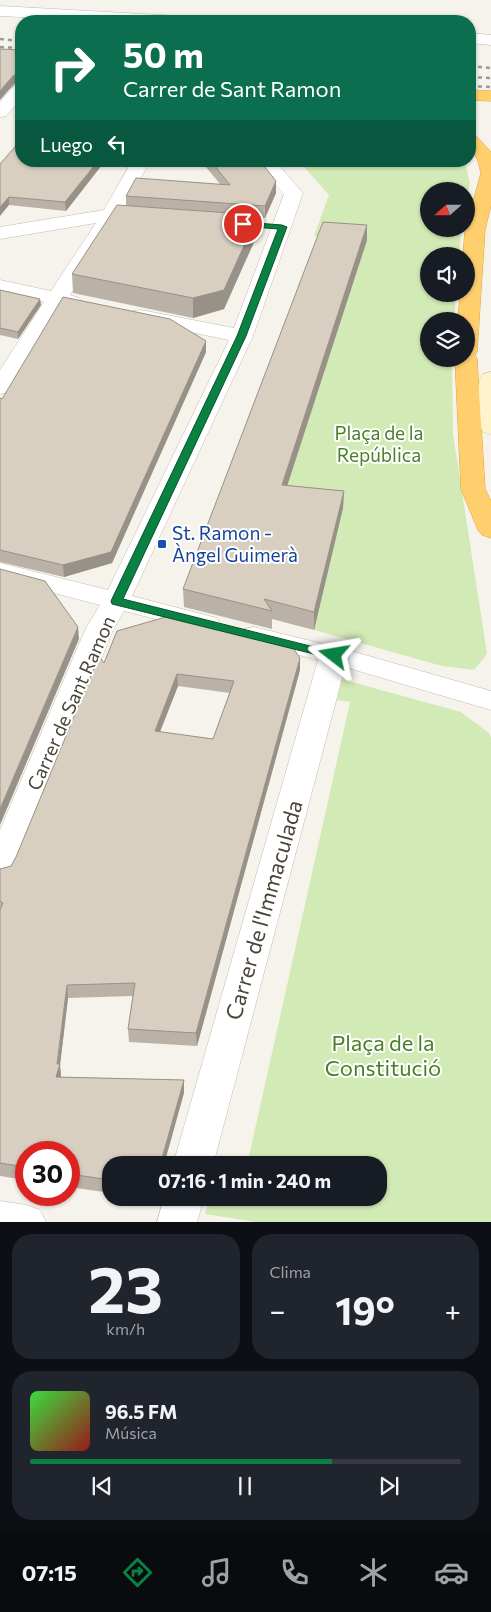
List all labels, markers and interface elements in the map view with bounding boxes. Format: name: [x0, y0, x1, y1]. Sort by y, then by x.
text: 50 m: [123, 32, 204, 75]
icon: right: [40, 35, 105, 100]
text: Carrer de Sant Ramon: [123, 75, 341, 102]
icon: left: [103, 130, 131, 158]
text: Luego: [40, 133, 93, 156]
north arrow: [420, 182, 475, 238]
map controls: [420, 182, 475, 367]
pin: [222, 203, 264, 245]
icon: arrive: [229, 210, 257, 238]
button: sound: [420, 247, 475, 302]
button: layers: [420, 312, 475, 367]
park label: Plaça de la República: [334, 421, 424, 466]
place label: St. Ramon - Àngel Guimerà: [172, 521, 298, 566]
marker: St. Ramon - Àngel Guimerà: [156, 538, 168, 550]
street label: Carrer de Sant Ramon: [22, 612, 119, 794]
position arrow: [307, 628, 359, 680]
street label: Carrer de l'Immaculada: [219, 797, 308, 1023]
park label: Plaça de la Constitució: [325, 1029, 441, 1081]
speed limit sign: 30: [15, 1141, 80, 1206]
text: 07:16 · 1 min · 240 m: [158, 1169, 331, 1192]
text: 23: [88, 1247, 163, 1326]
text: Clima: [270, 1262, 311, 1281]
text: 19°: [335, 1286, 395, 1333]
text: −: [270, 1293, 285, 1327]
text: +: [445, 1293, 461, 1327]
text: km/h: [106, 1319, 145, 1338]
text: 96.5 FM: [105, 1400, 177, 1423]
text: Música: [105, 1423, 157, 1442]
icon: previous: [88, 1472, 116, 1500]
icon: pause: [231, 1472, 259, 1500]
icon: next: [375, 1472, 403, 1500]
icon: directions: [120, 1555, 155, 1590]
icon: music: [199, 1555, 234, 1590]
icon: phone: [277, 1555, 312, 1590]
icon: climate: [356, 1555, 391, 1590]
icon: car: [434, 1555, 469, 1590]
text: 07:15: [22, 1559, 77, 1586]

